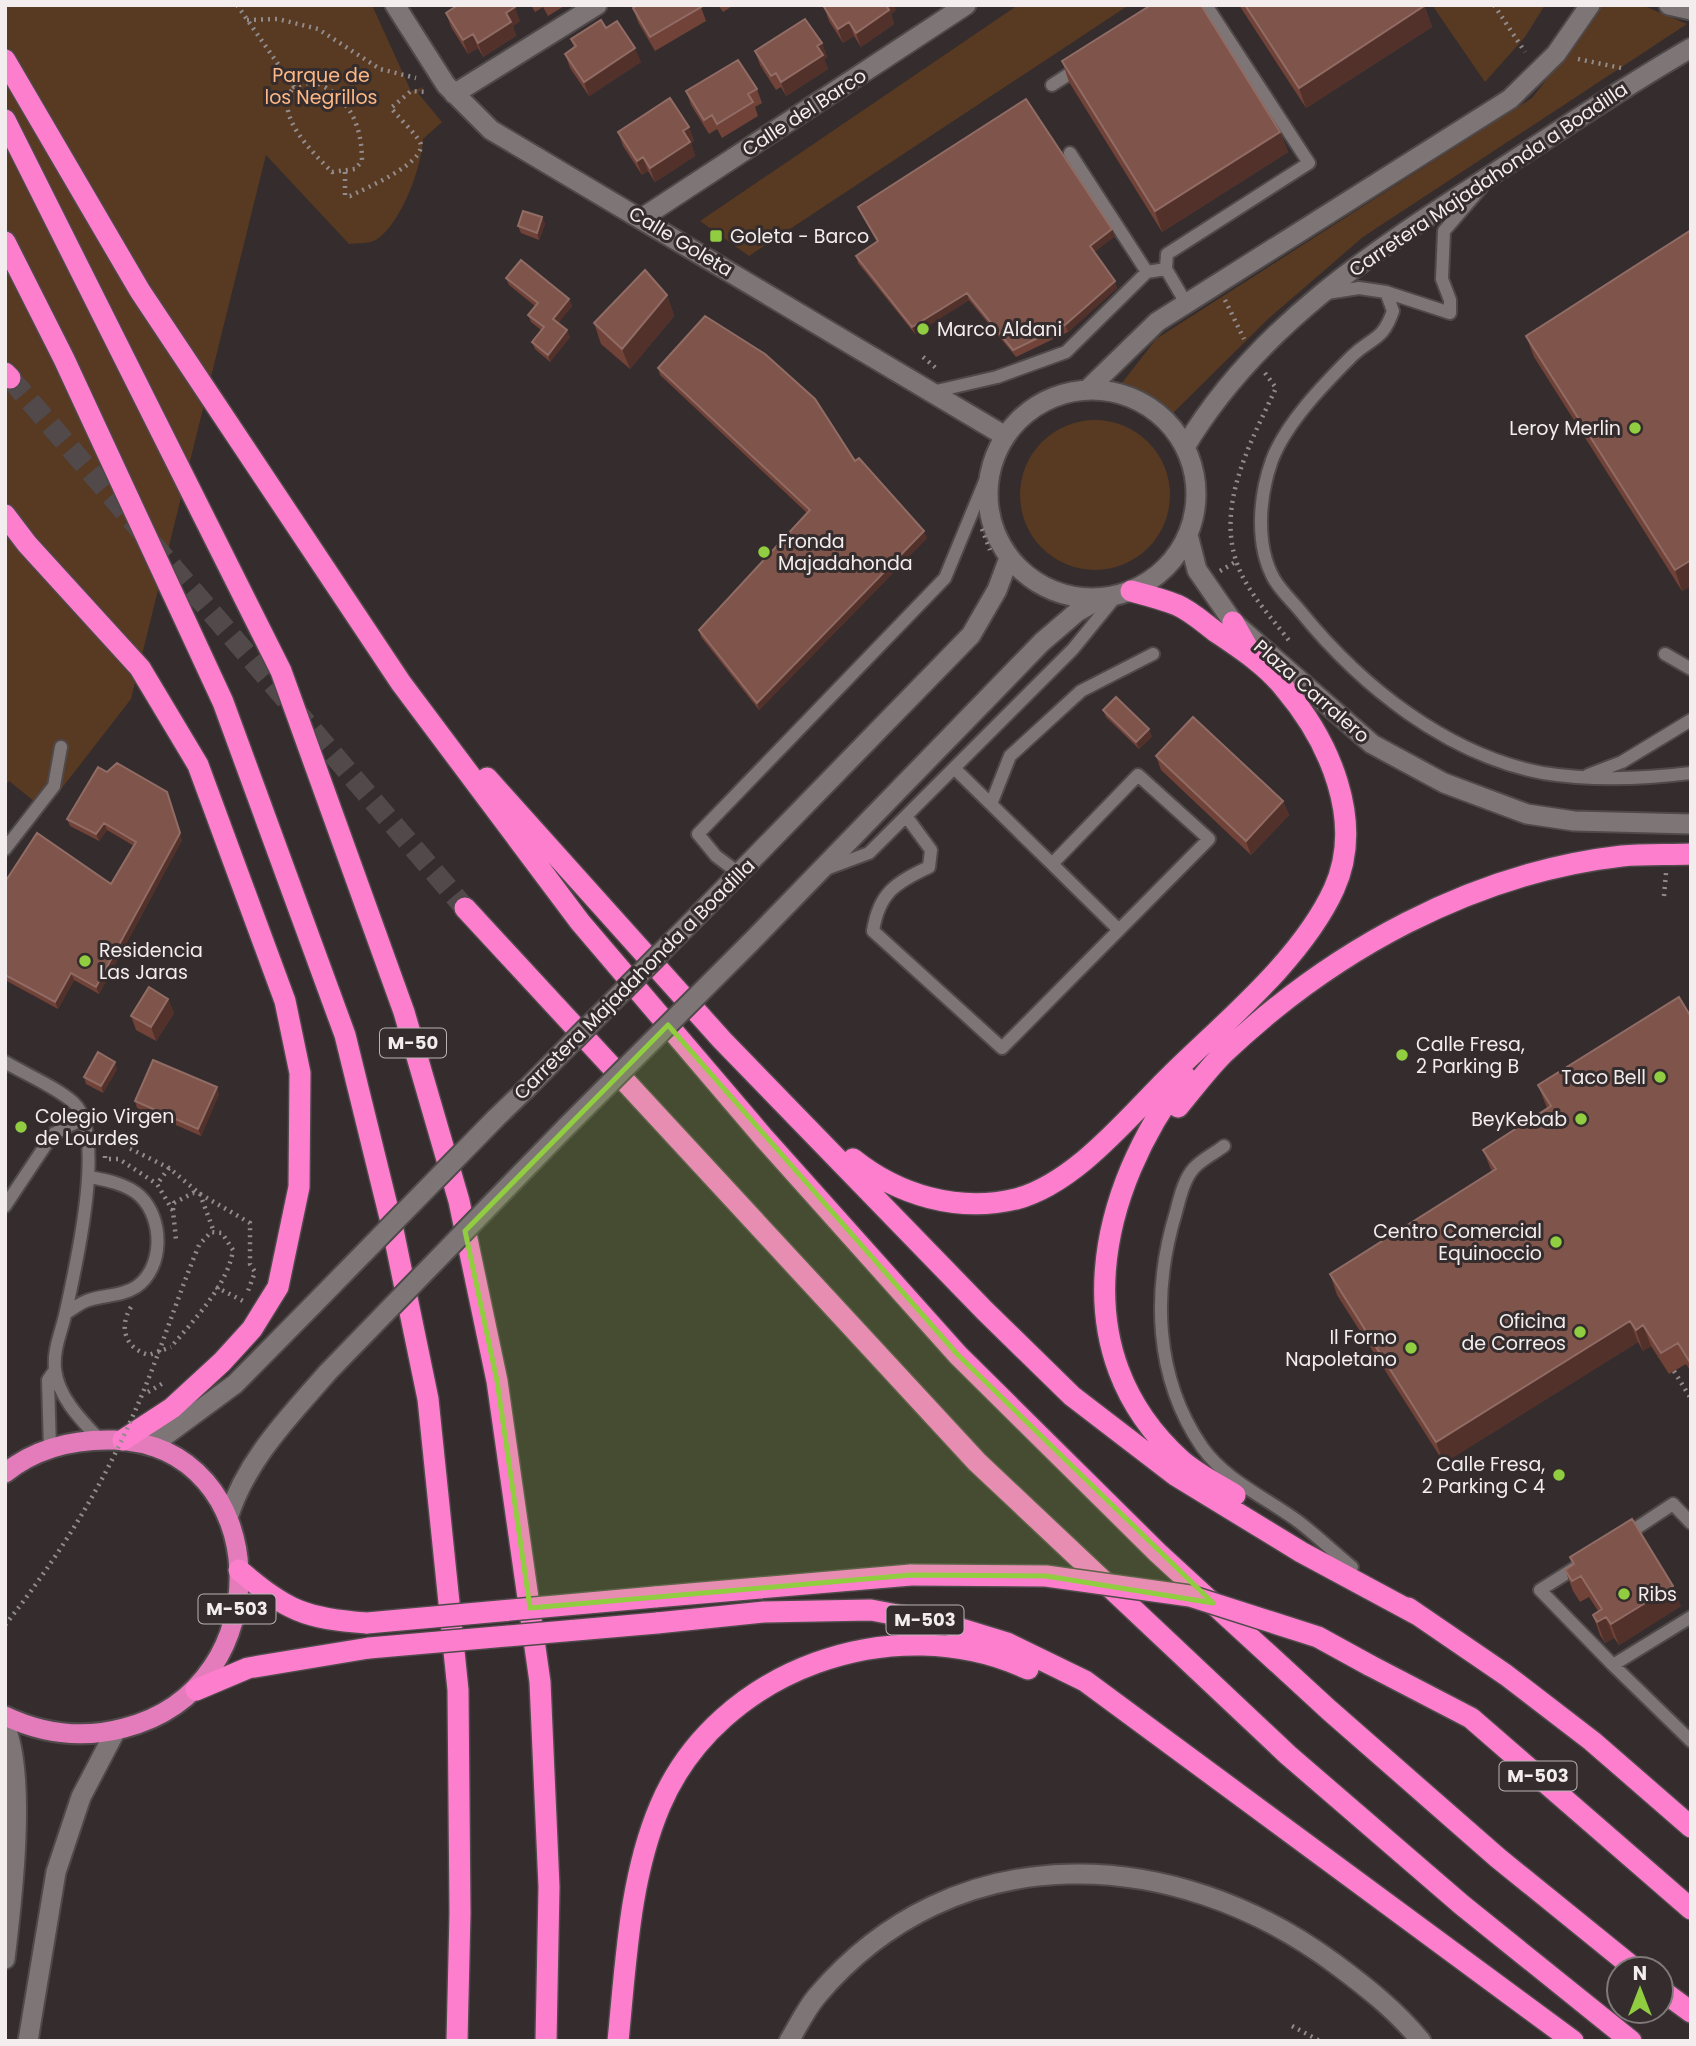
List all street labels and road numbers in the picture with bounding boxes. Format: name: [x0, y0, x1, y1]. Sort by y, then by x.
street label: Calle del Barco: [737, 62, 872, 163]
street label: Carretera Majadahonda a Boadilla: [1343, 76, 1633, 283]
street label: Calle Goleta: [624, 200, 738, 283]
street label: Plaza Carralero: [1248, 634, 1375, 749]
street label: Carretera Majadahonda a Boadilla: [508, 853, 761, 1106]
road number: M-50: [380, 1028, 446, 1058]
road number: M-503: [198, 1594, 276, 1624]
road number: M-503: [886, 1605, 964, 1634]
road number: M-503: [1500, 1762, 1576, 1791]

